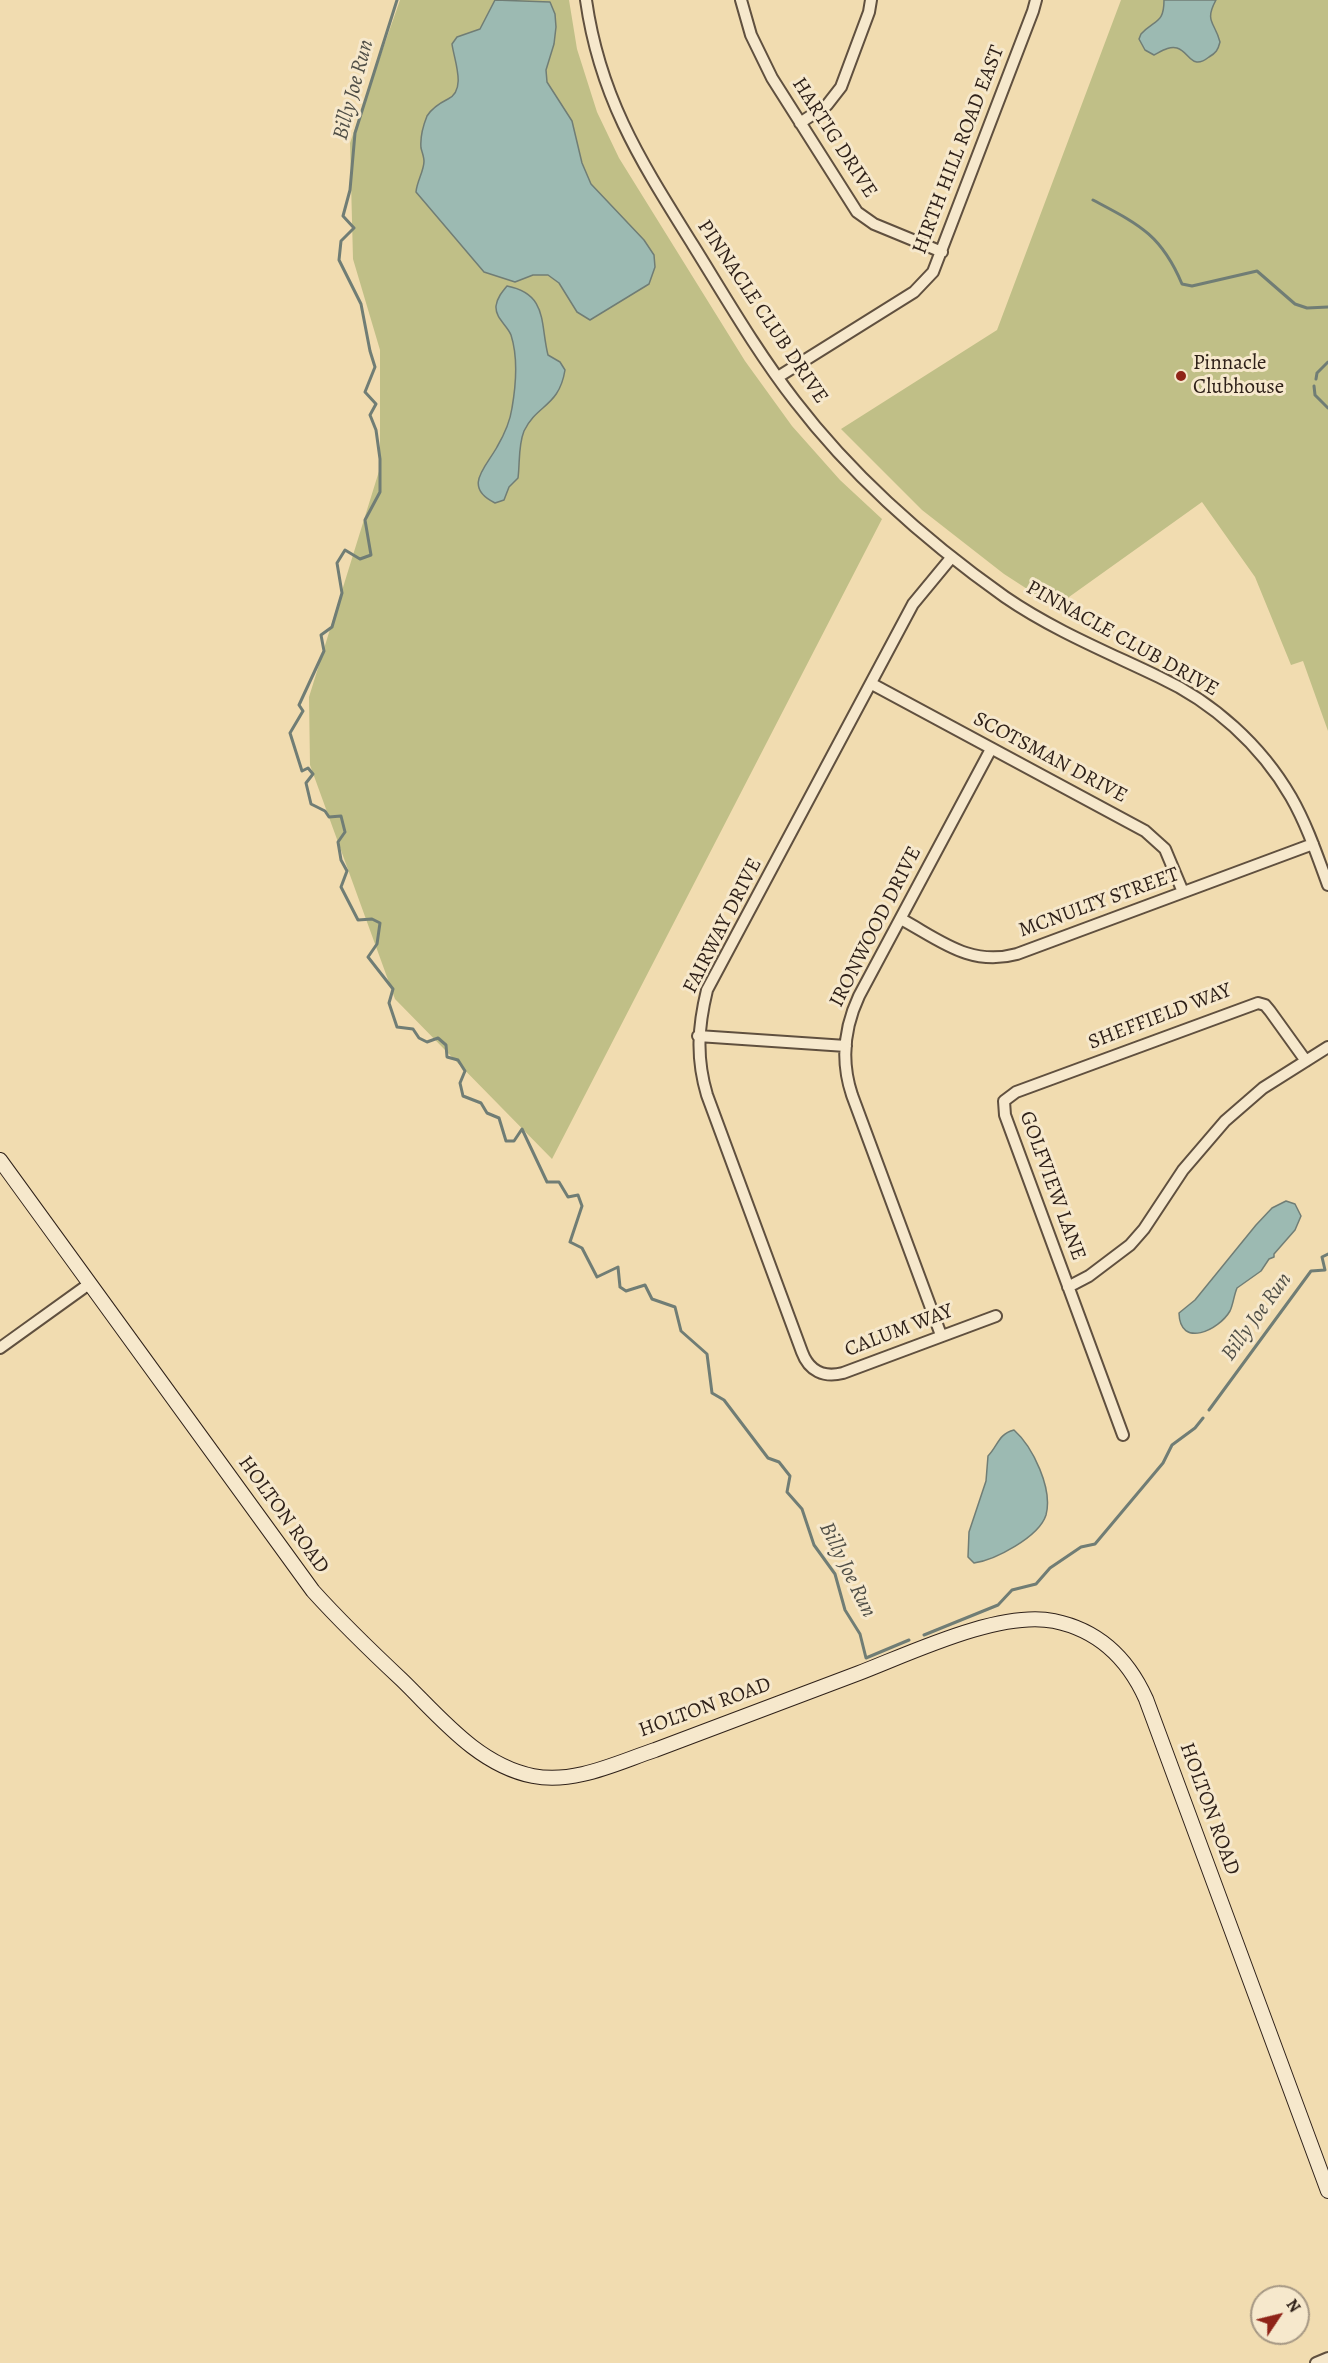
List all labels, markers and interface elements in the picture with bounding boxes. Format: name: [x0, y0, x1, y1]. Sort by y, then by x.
water label: Billy Joe Run: [328, 37, 380, 143]
street label: HIRTH HILL ROAD EAST: [908, 42, 1010, 258]
street label: HARTIG DRIVE: [786, 73, 882, 203]
street label: PINNACLE CLUB DRIVE: [691, 215, 833, 409]
place label: Pinnacle Clubhouse: [1193, 351, 1284, 401]
marker: Pinnacle Clubhouse: [1174, 369, 1188, 383]
street label: PINNACLE CLUB DRIVE: [1021, 576, 1223, 702]
street label: SCOTSMAN DRIVE: [969, 707, 1131, 809]
street label: IRONWOOD DRIVE: [825, 842, 927, 1012]
street label: FAIRWAY DRIVE: [678, 854, 768, 998]
street label: MCNULTY STREET: [1015, 862, 1183, 944]
street label: SHEFFIELD WAY: [1085, 978, 1235, 1056]
street label: GOLFVIEW LANE: [1013, 1108, 1091, 1264]
water label: Billy Joe Run: [1216, 1268, 1298, 1366]
street label: CALUM WAY: [841, 1299, 957, 1363]
street label: HOLTON ROAD: [232, 1451, 334, 1579]
water label: Billy Joe Run: [813, 1518, 881, 1622]
street label: HOLTON ROAD: [635, 1672, 775, 1744]
street label: HOLTON ROAD: [1173, 1739, 1245, 1879]
north arrow: [1250, 2285, 1310, 2345]
text: N: [1281, 2295, 1305, 2317]

